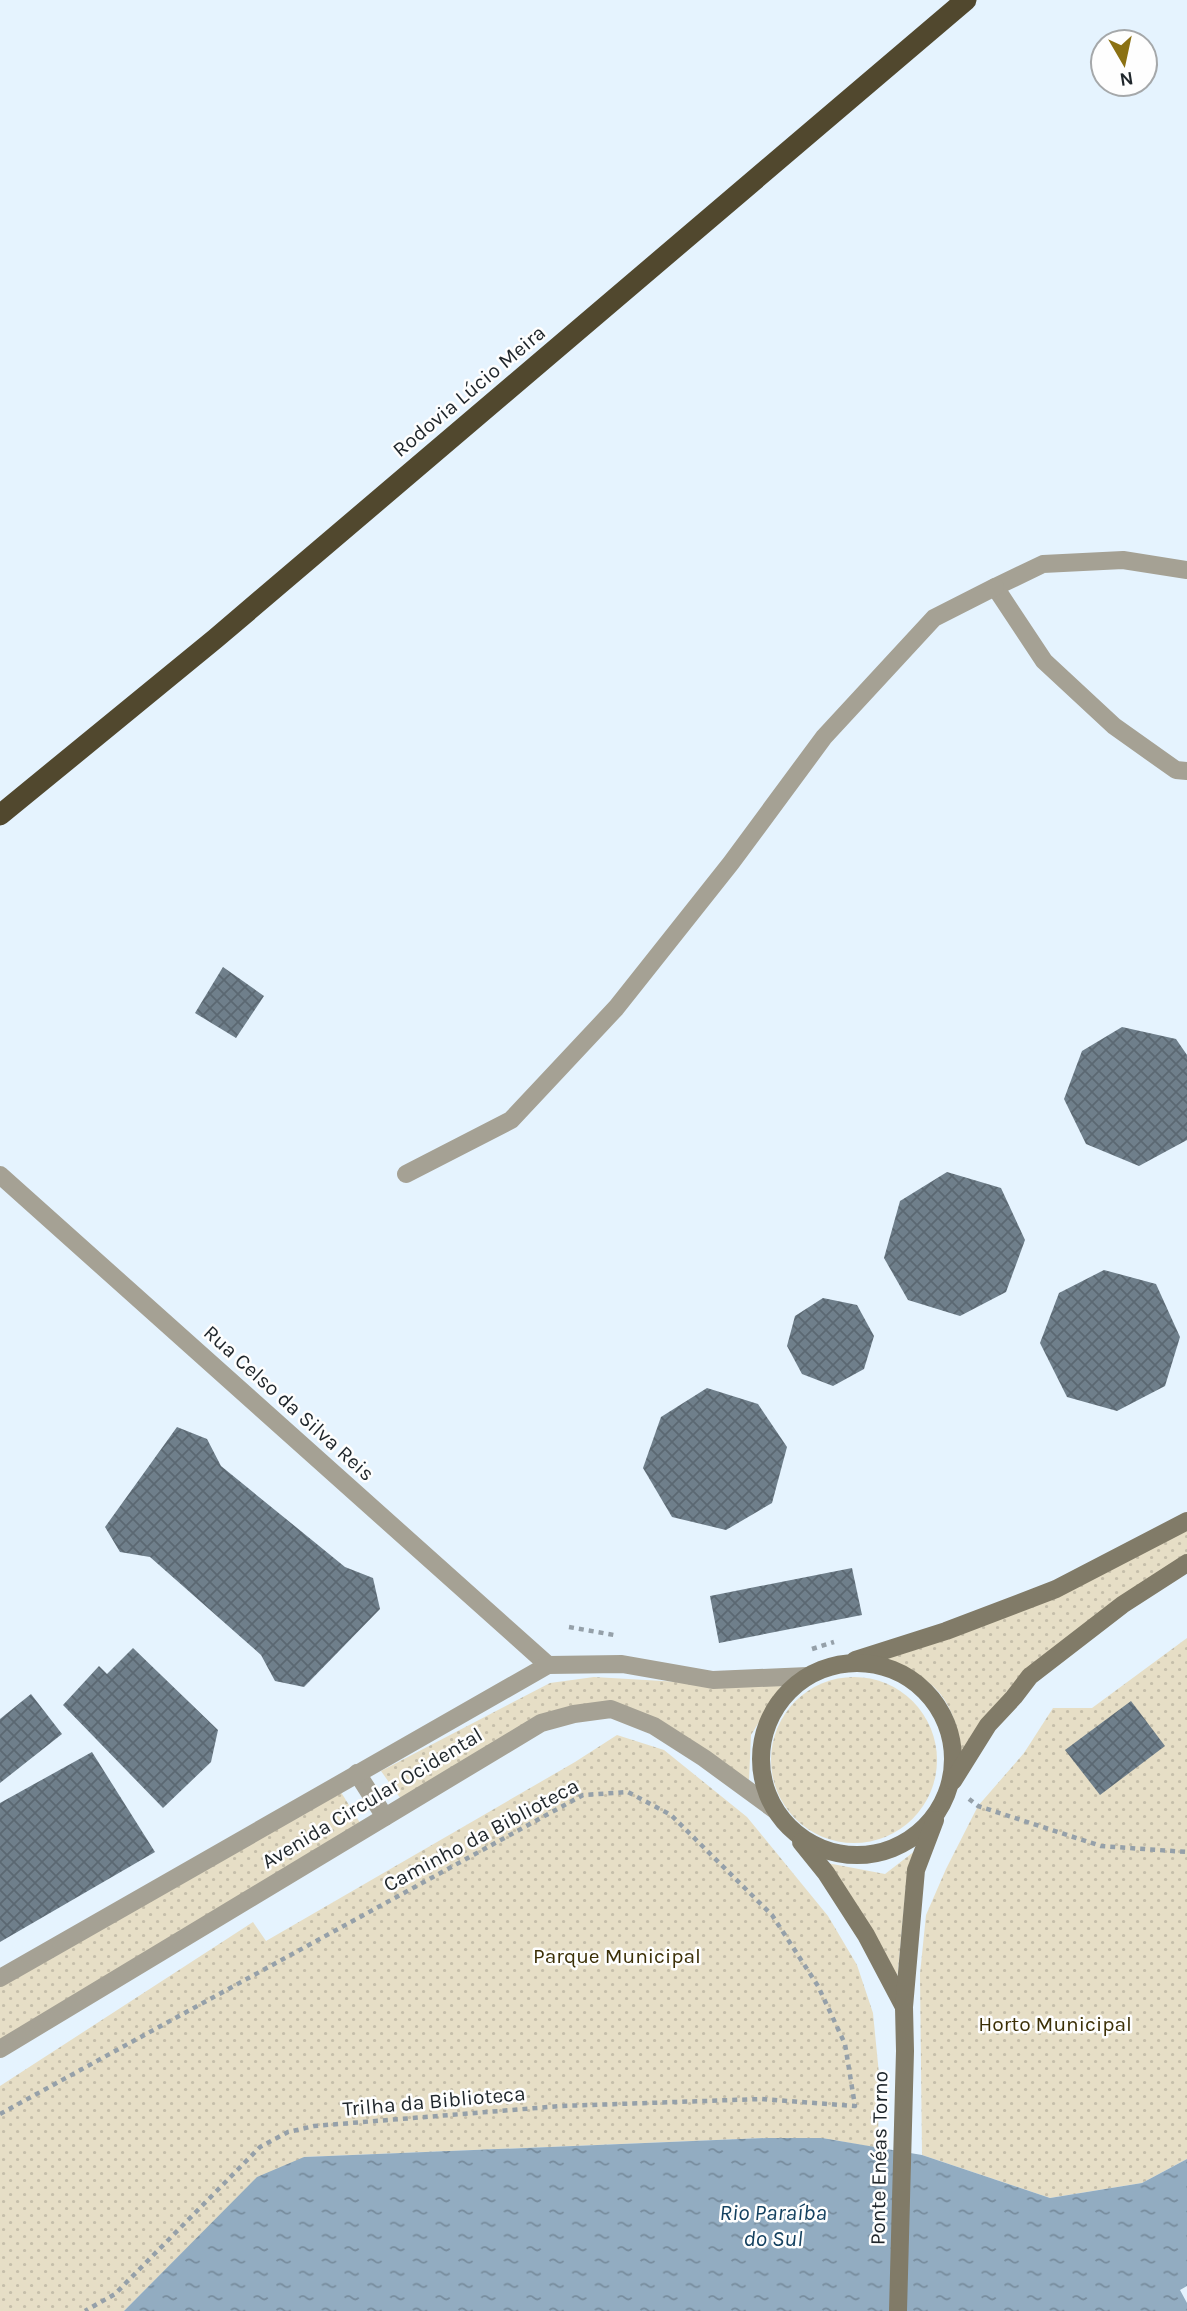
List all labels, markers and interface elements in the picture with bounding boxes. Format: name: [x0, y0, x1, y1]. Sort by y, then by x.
north arrow: [1089, 28, 1159, 98]
text: N: [1118, 67, 1135, 91]
street label: Rodovia Lúcio Meira: [388, 320, 550, 462]
street label: Rua Celso da Silva Reis: [199, 1320, 379, 1486]
street label: Avenida Circular Ocidental: [257, 1723, 487, 1873]
street label: Caminho da Biblioteca: [379, 1773, 583, 1897]
park label: Parque Municipal: [533, 1944, 701, 1968]
park label: Horto Municipal: [978, 2012, 1132, 2036]
street label: Ponte Enéas Torno: [865, 2071, 893, 2245]
street label: Trilha da Biblioteca: [342, 2081, 526, 2121]
water label: Rio Paraíba do Sul: [719, 2199, 827, 2252]

